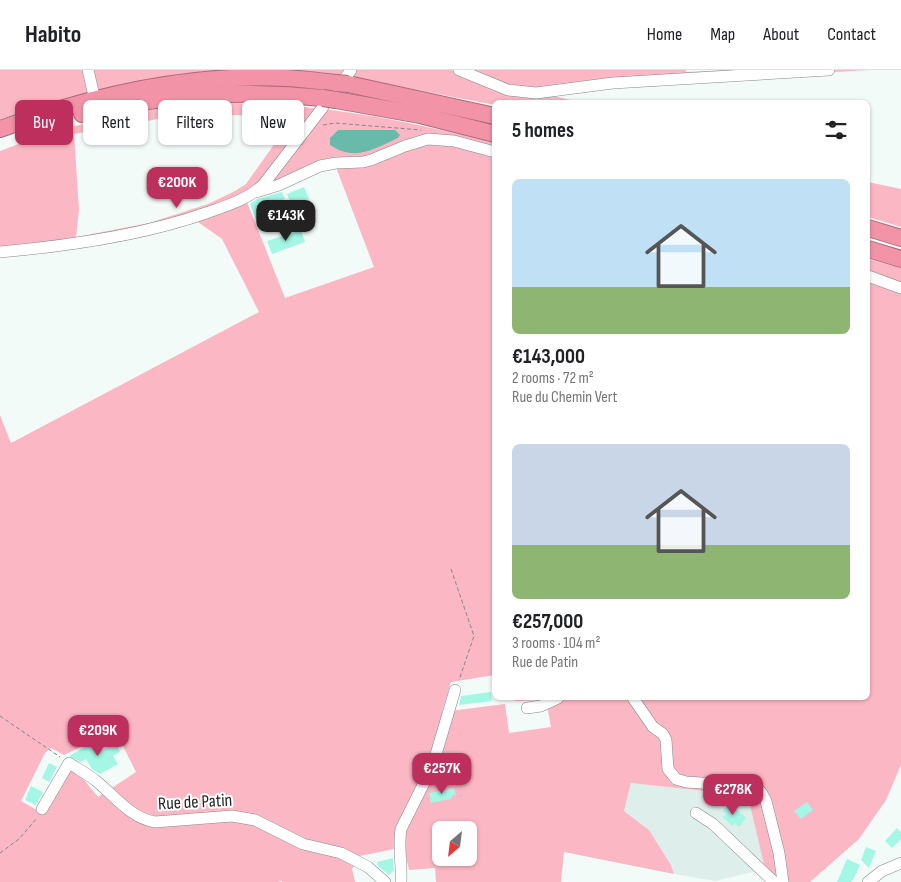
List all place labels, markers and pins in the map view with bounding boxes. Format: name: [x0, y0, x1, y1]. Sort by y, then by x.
pin: €200K: [142, 166, 212, 209]
pin: €143K: [251, 200, 321, 242]
pin: €209K: [63, 714, 133, 757]
pin: €257K: [407, 752, 477, 795]
pin: €278K: [698, 774, 768, 816]

